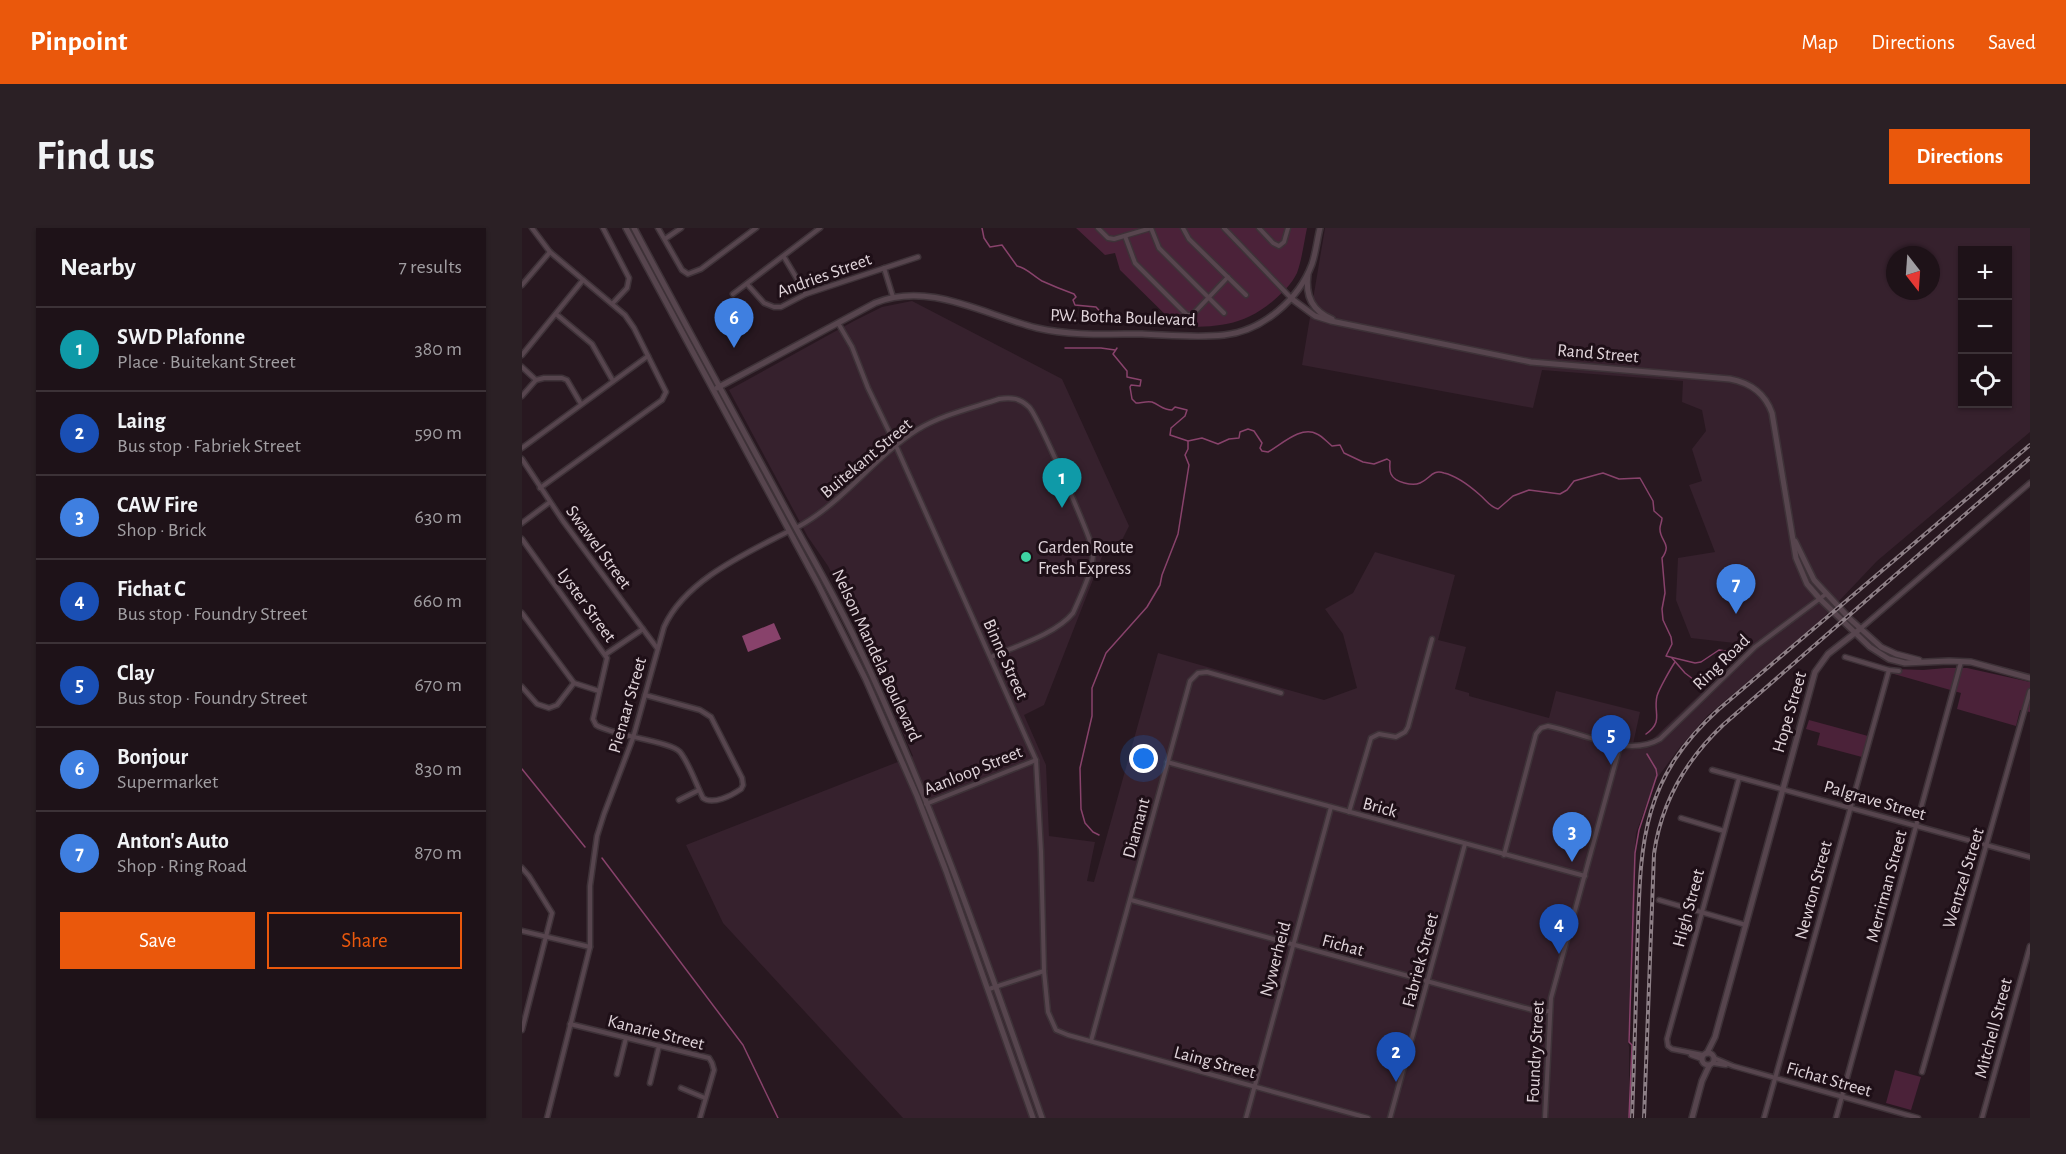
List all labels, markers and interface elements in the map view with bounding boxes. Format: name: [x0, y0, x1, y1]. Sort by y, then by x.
text: Pinpoint: [30, 28, 128, 56]
text: Map: [1802, 32, 1838, 53]
text: Directions: [1871, 32, 1955, 53]
text: Saved: [1988, 32, 2036, 53]
button: Directions: [1889, 129, 2030, 184]
text: Find us: [36, 135, 155, 177]
north arrow: [1886, 246, 1940, 300]
map controls: [1958, 246, 2012, 408]
button: +: [1958, 246, 2012, 300]
street label: Andries Street: [775, 250, 874, 301]
text: Nearby: [60, 254, 136, 280]
text: 7 results: [398, 257, 462, 277]
pin: 6: [714, 298, 754, 348]
button: −: [1958, 300, 2012, 354]
street label: P.W. Botha Boulevard: [1050, 306, 1196, 330]
text: SWD Plafonne: [117, 326, 245, 348]
text: 1: [76, 339, 83, 359]
text: 380 m: [414, 339, 462, 359]
street label: Rand Street: [1556, 341, 1640, 367]
text: Place · Buitekant Street: [117, 352, 296, 372]
button: locate: [1958, 354, 2012, 408]
text: Laing: [117, 410, 166, 432]
street label: Buitekant Street: [817, 415, 916, 502]
text: 2: [75, 423, 84, 443]
text: 590 m: [414, 423, 462, 443]
text: Bus stop · Fabriek Street: [117, 436, 301, 456]
pin: 1: [1042, 458, 1082, 508]
text: CAW Fire: [117, 494, 198, 516]
street label: Swawel Street: [562, 503, 634, 593]
text: 3: [75, 507, 84, 527]
text: 630 m: [415, 507, 462, 527]
text: Shop · Brick: [117, 520, 206, 540]
place label: Garden Route Fresh Express: [1038, 539, 1134, 578]
marker: Garden Route Fresh Express: [1019, 550, 1033, 564]
pin: 7: [1716, 564, 1756, 614]
street label: Lyster Street: [554, 565, 619, 646]
street label: Nelson Mandela Boulevard: [828, 566, 924, 744]
text: Fichat C: [117, 578, 186, 600]
text: 4: [74, 591, 85, 611]
text: 660 m: [413, 591, 462, 611]
text: Bus stop · Foundry Street: [117, 604, 307, 624]
street label: Binne Street: [979, 616, 1031, 703]
street label: Ring Road: [1690, 632, 1754, 694]
street label: Pienaar Street: [606, 655, 650, 755]
text: Clay: [117, 662, 155, 684]
street label: Hope Street: [1770, 669, 1810, 755]
text: 5: [75, 675, 84, 695]
text: 670 m: [414, 675, 462, 695]
text: Bus stop · Foundry Street: [117, 688, 307, 708]
pin: 5: [1592, 716, 1630, 765]
street label: Aanloop Street: [922, 743, 1025, 799]
your location: [1129, 744, 1158, 773]
text: Bonjour: [117, 746, 188, 768]
text: 6: [75, 759, 84, 779]
text: 830 m: [414, 759, 462, 779]
text: Supermarket: [117, 772, 218, 792]
street label: Palgrave Street: [1822, 778, 1928, 824]
street label: Brick: [1361, 795, 1400, 821]
street label: Diamant: [1120, 796, 1154, 860]
pin: 3: [1552, 812, 1592, 862]
street label: Wentzel Street: [1940, 826, 1988, 931]
street label: Merriman Street: [1863, 828, 1911, 944]
text: Anton's Auto: [117, 830, 229, 852]
street label: Newton Street: [1792, 839, 1836, 941]
text: 7: [75, 843, 84, 863]
text: 870 m: [414, 843, 462, 863]
text: Shop · Ring Road: [117, 856, 247, 876]
street label: High Street: [1670, 867, 1708, 949]
pin: 4: [1540, 904, 1578, 954]
street label: Fabriek Street: [1400, 911, 1442, 1009]
button: Save: [60, 912, 255, 969]
button: Share: [267, 912, 462, 969]
street label: Nywerheid: [1257, 920, 1295, 999]
street label: Fichat: [1320, 932, 1366, 960]
street label: Mitchell Street: [1972, 976, 2016, 1080]
street label: Foundry Street: [1524, 1000, 1548, 1104]
street label: Kanarie Street: [606, 1012, 706, 1054]
pin: 2: [1376, 1032, 1416, 1082]
street label: Laing Street: [1172, 1043, 1258, 1083]
street label: Fichat Street: [1784, 1059, 1874, 1101]

